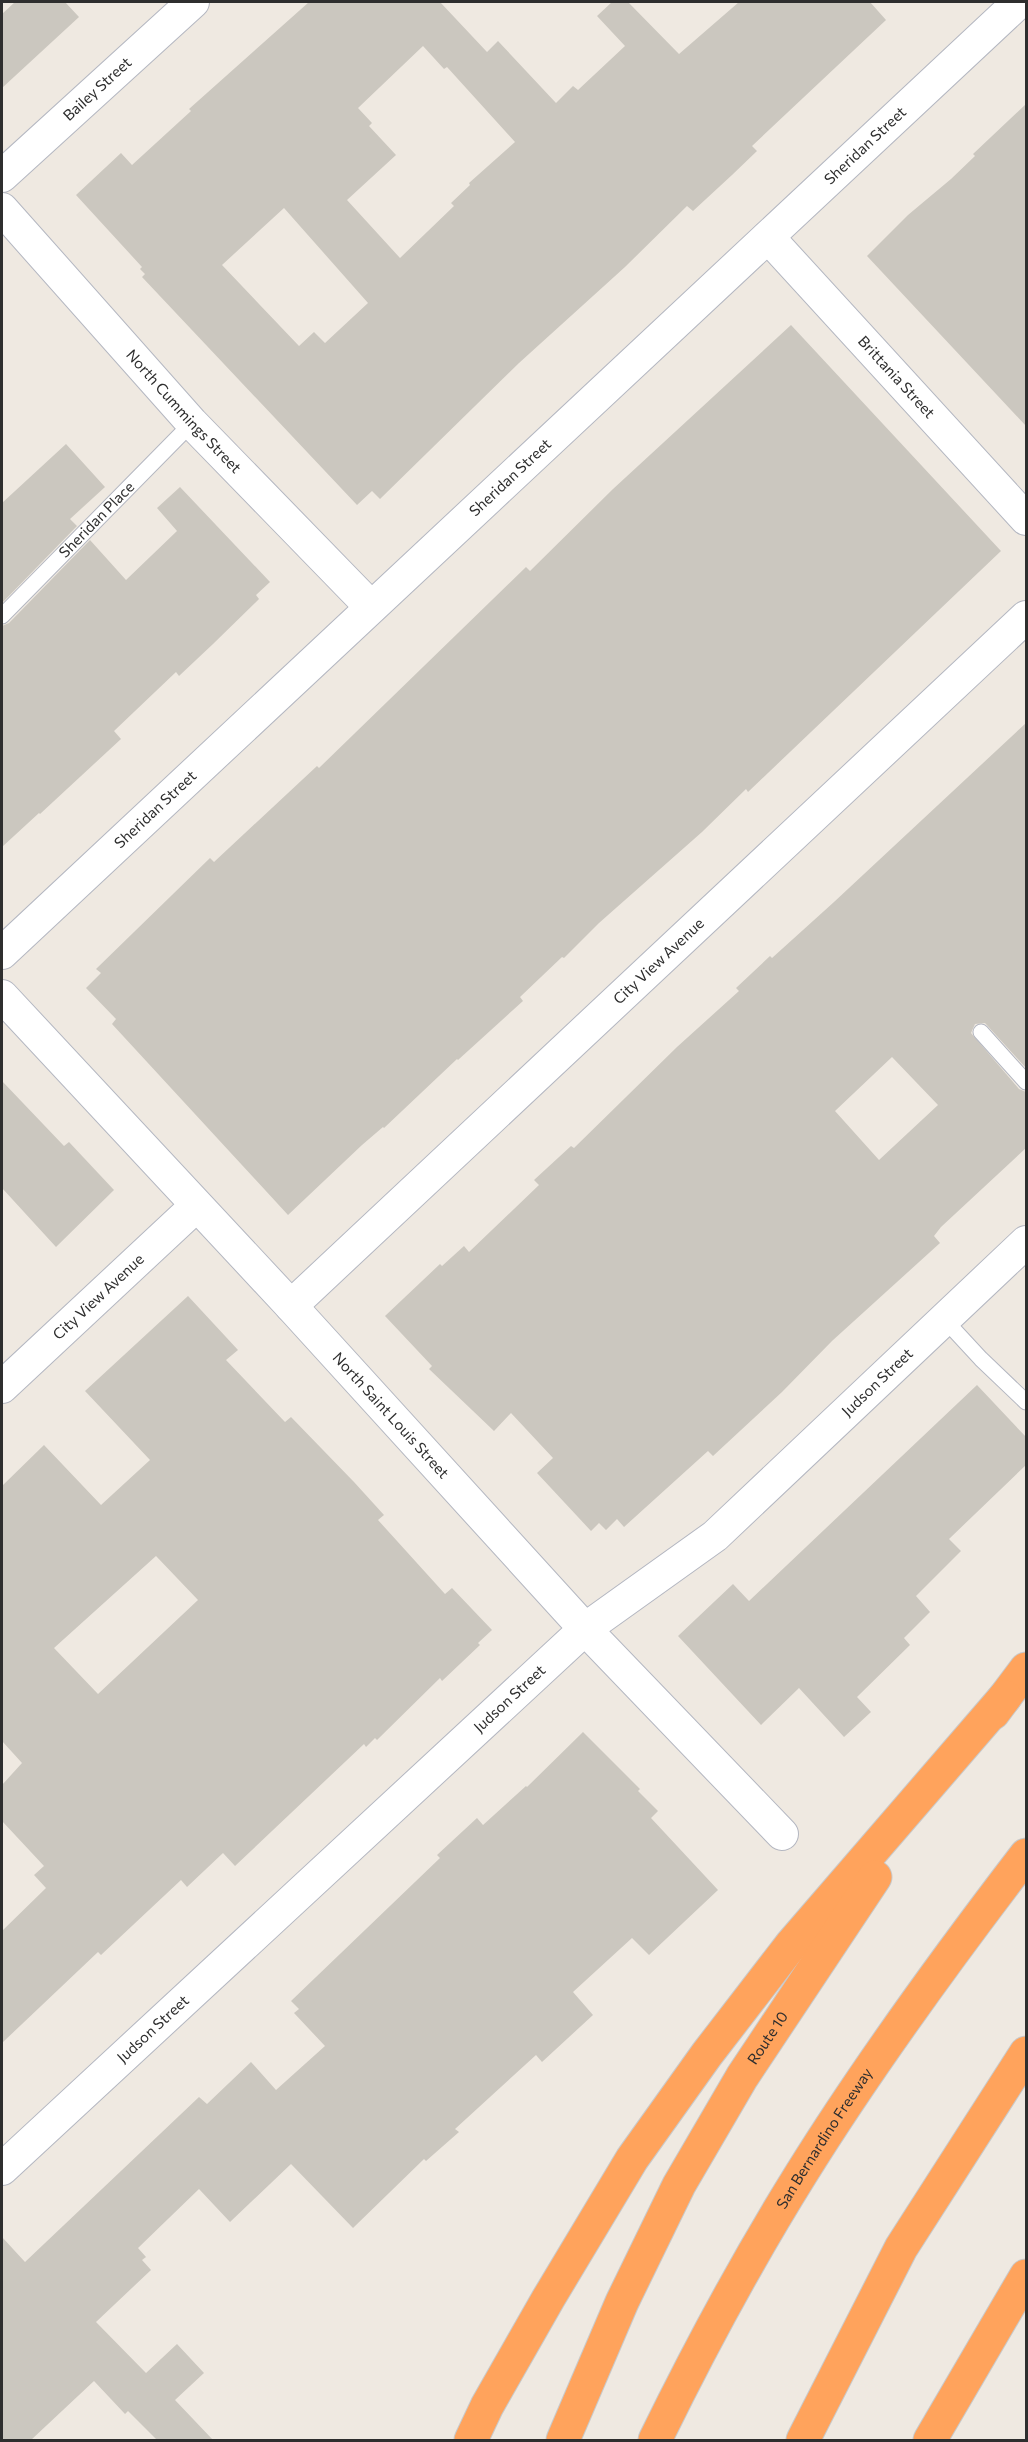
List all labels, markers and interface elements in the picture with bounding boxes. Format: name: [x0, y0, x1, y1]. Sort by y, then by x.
street label: Bailey Street: [59, 53, 135, 124]
street label: Sheridan Street: [820, 102, 909, 188]
street label: Brittania Street: [855, 332, 939, 421]
street label: North Cummings Street: [123, 345, 246, 476]
street label: Sheridan Street: [465, 434, 554, 520]
street label: Sheridan Place: [55, 477, 137, 561]
street label: Sheridan Street: [110, 766, 199, 851]
street label: City View Avenue: [609, 914, 707, 1007]
street label: City View Avenue: [49, 1249, 147, 1343]
street label: Judson Street: [837, 1344, 916, 1420]
street label: North Saint Louis Street: [330, 1348, 453, 1482]
street label: Judson Street: [469, 1660, 549, 1736]
street label: Judson Street: [113, 1991, 192, 2066]
street label: Route 10: [743, 2008, 791, 2067]
street label: San Bernardino Freeway: [772, 2064, 876, 2212]

